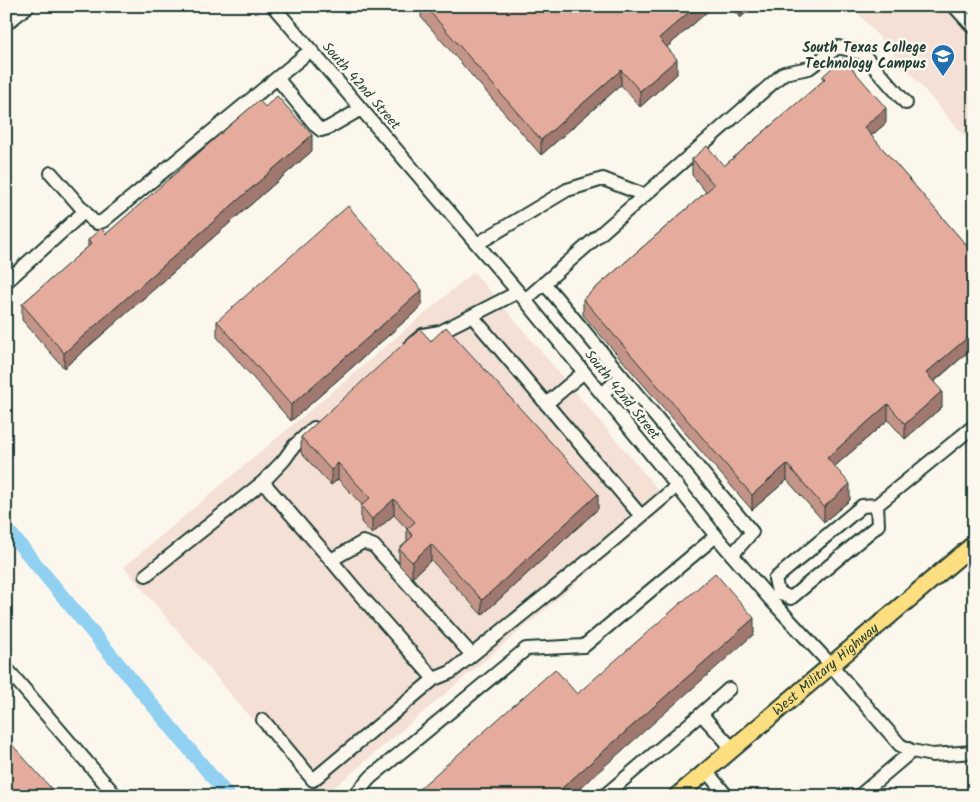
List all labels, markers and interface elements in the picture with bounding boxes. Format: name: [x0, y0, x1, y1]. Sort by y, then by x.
street label: South 42nd Street: [316, 37, 406, 135]
place label: South Texas College Technology Campus: [802, 37, 926, 75]
school or university icon: South Texas College Technology Campus: [930, 43, 956, 77]
street label: South 42nd Street: [579, 345, 666, 445]
street label: West Military Highway: [768, 618, 884, 722]

